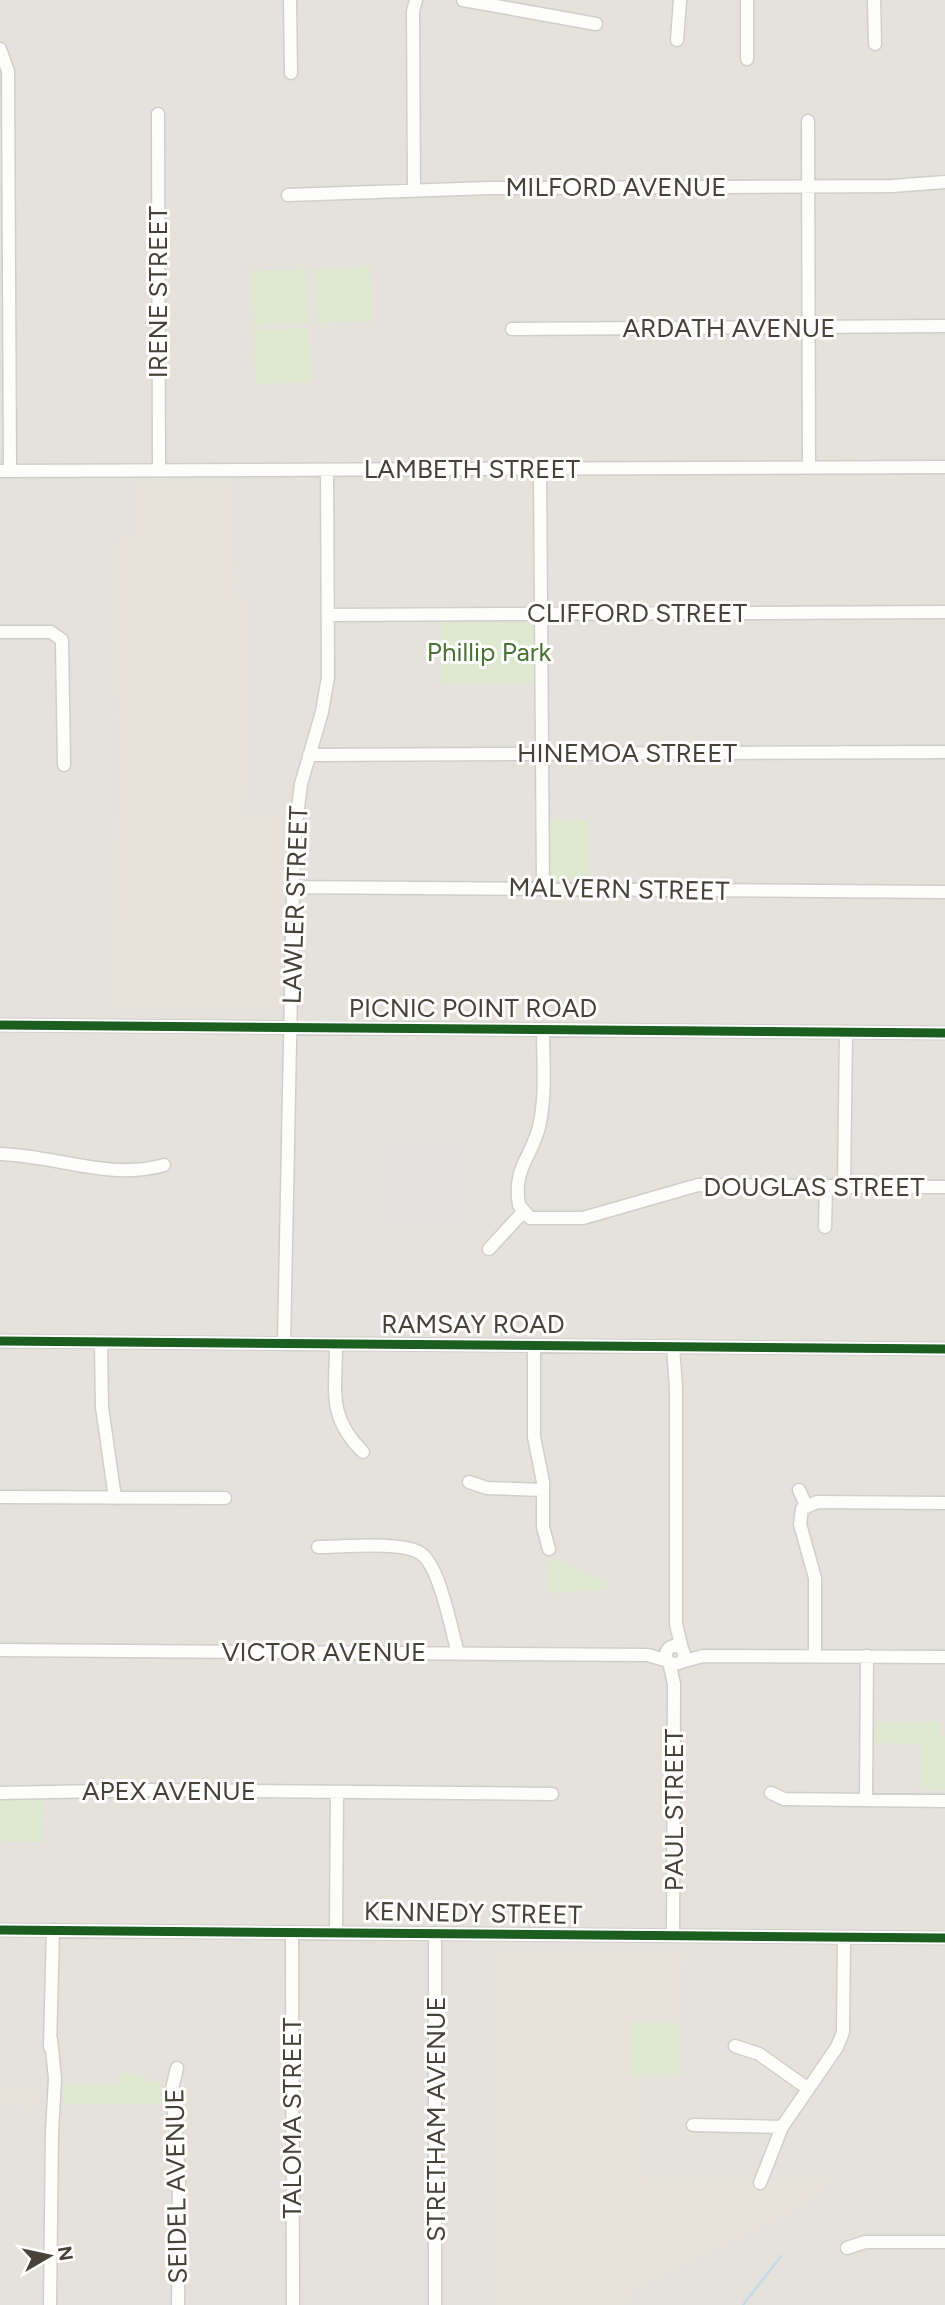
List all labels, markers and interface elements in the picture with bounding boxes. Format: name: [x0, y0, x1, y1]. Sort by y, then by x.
street label: MILFORD AVENUE: [505, 171, 727, 203]
street label: IRENE STREET: [142, 205, 174, 378]
street label: ARDATH AVENUE: [622, 312, 836, 344]
street label: LAMBETH STREET: [364, 453, 581, 485]
street label: CLIFFORD STREET: [527, 597, 748, 629]
park label: Phillip Park: [427, 636, 552, 668]
street label: HINEMOA STREET: [517, 737, 738, 769]
street label: LAWLER STREET: [276, 805, 314, 1005]
street label: MALVERN STREET: [508, 871, 730, 907]
street label: PICNIC POINT ROAD: [349, 992, 597, 1024]
street label: DOUGLAS STREET: [703, 1171, 925, 1203]
street label: RAMSAY ROAD: [381, 1308, 565, 1340]
street label: VICTOR AVENUE: [222, 1636, 426, 1668]
street label: PAUL STREET: [658, 1728, 690, 1891]
street label: APEX AVENUE: [82, 1775, 256, 1807]
street label: KENNEDY STREET: [364, 1895, 583, 1931]
street label: STRETHAM AVENUE: [420, 1996, 452, 2242]
street label: TALOMA STREET: [276, 2017, 308, 2219]
street label: SEIDEL AVENUE: [158, 2088, 194, 2284]
north arrow: [14, 2221, 84, 2291]
text: N: [53, 2244, 78, 2262]

